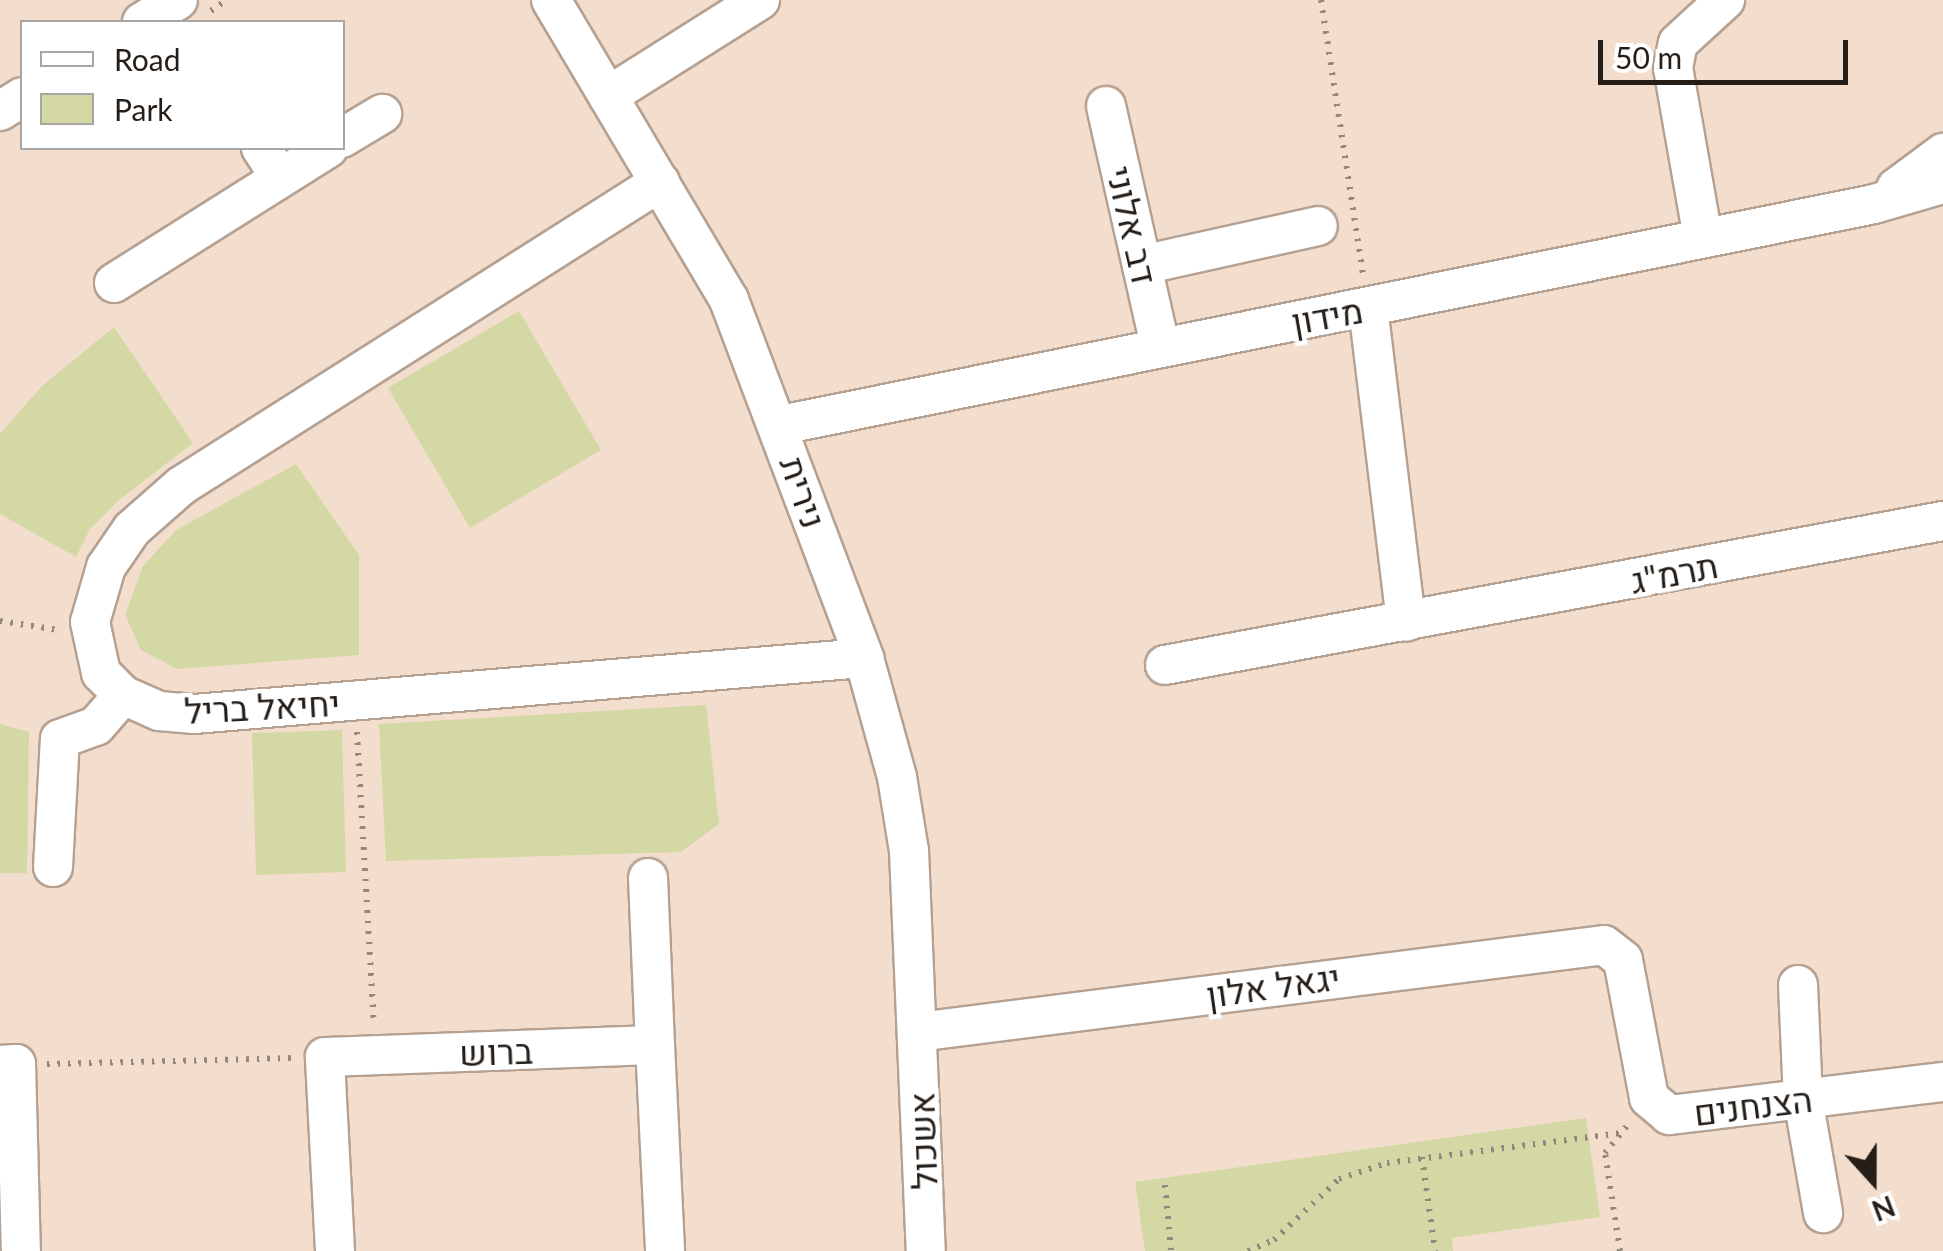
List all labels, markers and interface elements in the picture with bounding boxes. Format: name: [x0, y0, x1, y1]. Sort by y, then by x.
legend: [20, 20, 345, 150]
scale bar: [1603, 20, 1853, 82]
text: 50 m: [1615, 39, 1682, 75]
text: Road: [114, 41, 181, 77]
text: Park: [114, 91, 173, 127]
street label: דב אלוני: [1099, 162, 1167, 288]
street label: מידון: [1288, 288, 1366, 342]
street label: נירית: [772, 451, 836, 533]
street label: תרמ"ג: [1627, 543, 1721, 601]
street label: יחיאל בריל: [183, 681, 341, 731]
street label: יגאל אלון: [1204, 955, 1342, 1015]
street label: ברוש: [458, 1029, 534, 1073]
street label: הצנחנים: [1691, 1077, 1815, 1133]
street label: אשכול: [899, 1092, 945, 1190]
north arrow: [1823, 1131, 1923, 1231]
text: N: [1868, 1189, 1900, 1229]

